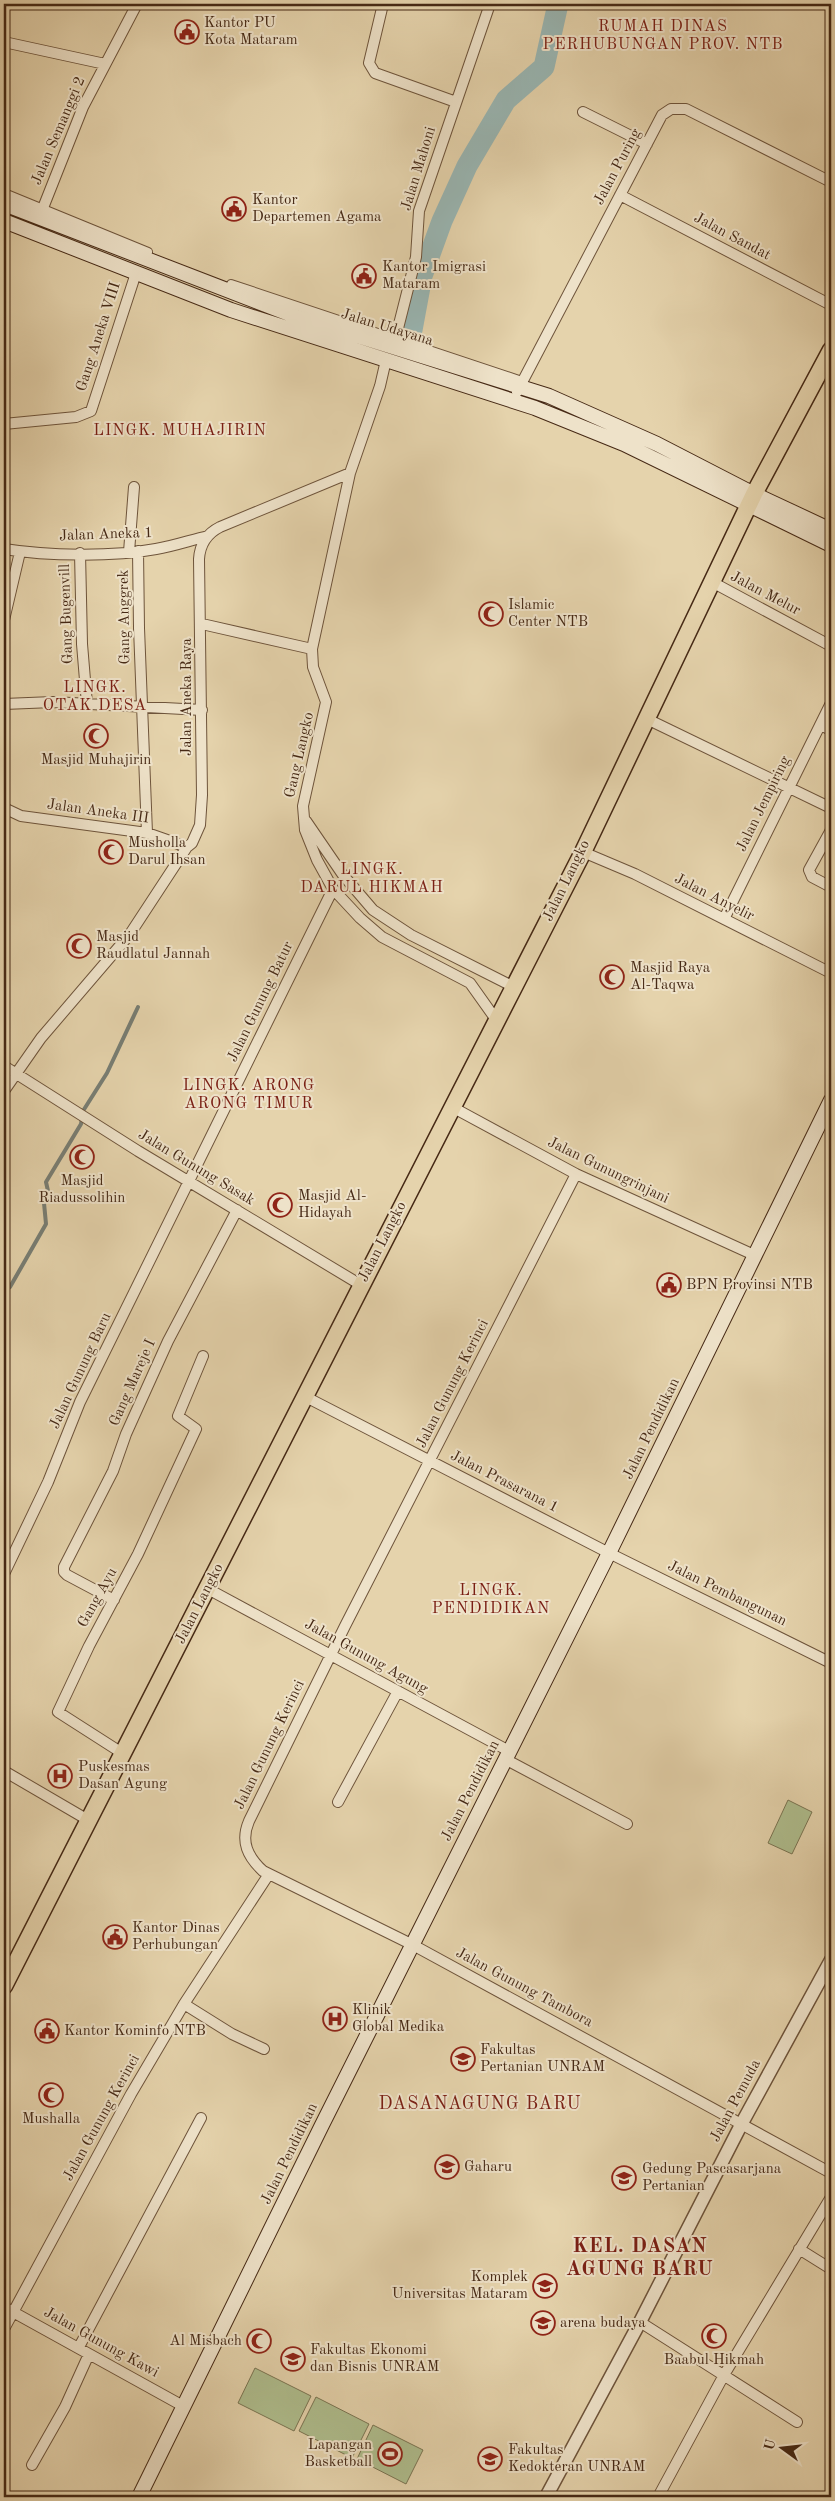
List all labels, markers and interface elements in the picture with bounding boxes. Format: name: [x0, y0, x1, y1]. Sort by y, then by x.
place label: Kantor PU Kota Mataram: [204, 16, 298, 48]
public building icon: Kantor PU Kota Mataram: [174, 19, 200, 45]
district label: RUMAH DINAS PERHUBUNGAN PROV. NTB: [543, 19, 783, 53]
street label: Jalan Semanggi 2: [29, 75, 89, 187]
street label: Jalan Mahoni: [399, 125, 439, 213]
street label: Jalan Puring: [592, 126, 644, 208]
place label: Kantor Departemen Agama: [252, 193, 382, 225]
public building icon: Kantor Departemen Agama: [221, 196, 247, 222]
street label: Jalan Sandat: [691, 211, 773, 263]
place label: Kantor Imigrasi Mataram: [382, 260, 486, 292]
public building icon: Kantor Imigrasi Mataram: [351, 263, 377, 289]
street label: Gang Aneka VIII: [74, 280, 124, 393]
street label: Jalan Udayana: [339, 307, 435, 349]
district label: LINGK. MUHAJIRIN: [93, 423, 267, 439]
street label: Jalan Aneka 1: [59, 526, 153, 544]
street label: Gang Bugenvill: [58, 564, 76, 664]
street label: Gang Anggrek: [117, 569, 133, 665]
street label: Jalan Melur: [728, 569, 802, 619]
place label: Islamic Center NTB: [508, 598, 588, 630]
mosque icon: Islamic Center NTB: [478, 601, 504, 627]
street label: Jalan Aneka Raya: [180, 637, 195, 756]
district label: LINGK. OTAK DESA: [43, 680, 147, 714]
street label: Gang Langko: [283, 711, 317, 799]
mosque icon: Masjid Muhajirin: [83, 723, 109, 749]
place label: Masjid Muhajirin: [41, 753, 151, 768]
street label: Jalan Jempiring: [734, 754, 794, 854]
street label: Jalan Aneka III: [46, 797, 150, 827]
place label: Musholla Darul Ihsan: [128, 836, 206, 868]
street label: Jalan Langko: [541, 838, 593, 924]
mosque icon: Musholla Darul Ihsan: [98, 839, 124, 865]
district label: LINGK. DARUL HIKMAH: [300, 862, 444, 896]
street label: Jalan Anyelir: [672, 872, 756, 924]
place label: Masjid Raudlatul Jannah: [96, 930, 210, 962]
mosque icon: Masjid Raudlatul Jannah: [66, 933, 92, 959]
street label: Jalan Gunung Batur: [225, 939, 297, 1065]
place label: Masjid Raya Al-Taqwa: [630, 961, 711, 993]
mosque icon: Masjid Raya Al-Taqwa: [599, 964, 625, 990]
district label: LINGK. ARONG ARONG TIMUR: [183, 1078, 315, 1112]
street label: Jalan Gunung Sasak: [135, 1127, 257, 1209]
street label: Jalan Gunungrinjani: [545, 1135, 671, 1207]
mosque icon: Masjid Riadussolihin: [69, 1144, 95, 1170]
place label: Masjid Riadussolihin: [39, 1174, 125, 1206]
place label: Masjid Al- Hidayah: [298, 1189, 366, 1221]
mosque icon: Masjid Al- Hidayah: [267, 1192, 293, 1218]
street label: Jalan Langko: [356, 1199, 410, 1285]
public building icon: BPN Provinsi NTB: [656, 1272, 682, 1298]
place label: BPN Provinsi NTB: [686, 1278, 813, 1293]
street label: Jalan Gunung Baru: [47, 1310, 115, 1432]
street label: Jalan Gunung Kerinci: [414, 1317, 492, 1451]
street label: Gang Mareje I: [107, 1337, 159, 1429]
street label: Jalan Pendidikan: [621, 1376, 683, 1482]
street label: Jalan Prasarana 1: [448, 1448, 560, 1516]
street label: Jalan Pembangunan: [665, 1559, 789, 1629]
street label: Jalan Langko: [173, 1561, 227, 1647]
street label: Gang Ayu: [76, 1566, 120, 1630]
district label: LINGK. PENDIDIKAN: [432, 1583, 550, 1617]
street label: Jalan Gunung Agung: [302, 1617, 430, 1697]
street label: Jalan Gunung Kerinci: [232, 1678, 308, 1812]
street label: Jalan Pendidikan: [439, 1738, 503, 1844]
place label: Puskesmas Dasan Agung: [78, 1760, 167, 1792]
hospital icon: Puskesmas Dasan Agung: [47, 1763, 73, 1789]
place label: Kantor Dinas Perhubungan: [132, 1921, 220, 1953]
public building icon: Kantor Dinas Perhubungan: [102, 1924, 128, 1950]
street label: Jalan Gunung Tambora: [453, 1946, 595, 2031]
place label: Klinik Global Medika: [352, 2003, 445, 2035]
hospital icon: Klinik Global Medika: [322, 2006, 348, 2032]
public building icon: Kantor Kominfo NTB: [34, 2018, 60, 2044]
place label: Kantor Kominfo NTB: [64, 2024, 206, 2039]
place label: Fakultas Pertanian UNRAM: [480, 2043, 605, 2075]
school or university icon: Fakultas Pertanian UNRAM: [450, 2046, 476, 2072]
street label: Jalan Gunung Kerinci: [61, 2052, 143, 2184]
street label: Jalan Pemuda: [708, 2057, 764, 2145]
mosque icon: Mushalla: [38, 2082, 64, 2108]
district label: DASANAGUNG BARU: [379, 2095, 581, 2113]
street label: Jalan Pendidikan: [259, 2101, 321, 2207]
place label: Mushalla: [22, 2112, 81, 2127]
school or university icon: Gaharu: [434, 2154, 460, 2180]
place label: Gaharu: [464, 2160, 512, 2175]
place label: Gedung Pascasarjana Pertanian: [642, 2162, 782, 2194]
school or university icon: Gedung Pascasarjana Pertanian: [611, 2165, 637, 2191]
district label: KEL. DASAN AGUNG BARU: [566, 2237, 714, 2280]
place label: Komplek Universitas Mataram: [392, 2270, 528, 2302]
school or university icon: Komplek Universitas Mataram: [532, 2273, 558, 2299]
street label: Jalan Gunung Kawi: [41, 2305, 161, 2381]
school or university icon: arena budaya: [530, 2310, 556, 2336]
place label: arena budaya: [560, 2316, 646, 2331]
mosque icon: Baabul Hikmah: [701, 2323, 727, 2349]
mosque icon: Al Misbach: [246, 2328, 272, 2354]
place label: Al Misbach: [169, 2334, 242, 2349]
place label: Fakultas Ekonomi dan Bisnis UNRAM: [310, 2343, 439, 2375]
school or university icon: Fakultas Ekonomi dan Bisnis UNRAM: [280, 2346, 306, 2372]
place label: Baabul Hikmah: [664, 2353, 764, 2368]
north arrow: [758, 2424, 808, 2474]
place label: Lapangan Basketball: [305, 2438, 372, 2470]
text: U: [762, 2438, 779, 2452]
sports icon: Lapangan Basketball: [377, 2441, 403, 2467]
place label: Fakultas Kedokteran UNRAM: [508, 2443, 645, 2475]
school or university icon: Fakultas Kedokteran UNRAM: [477, 2446, 503, 2472]

